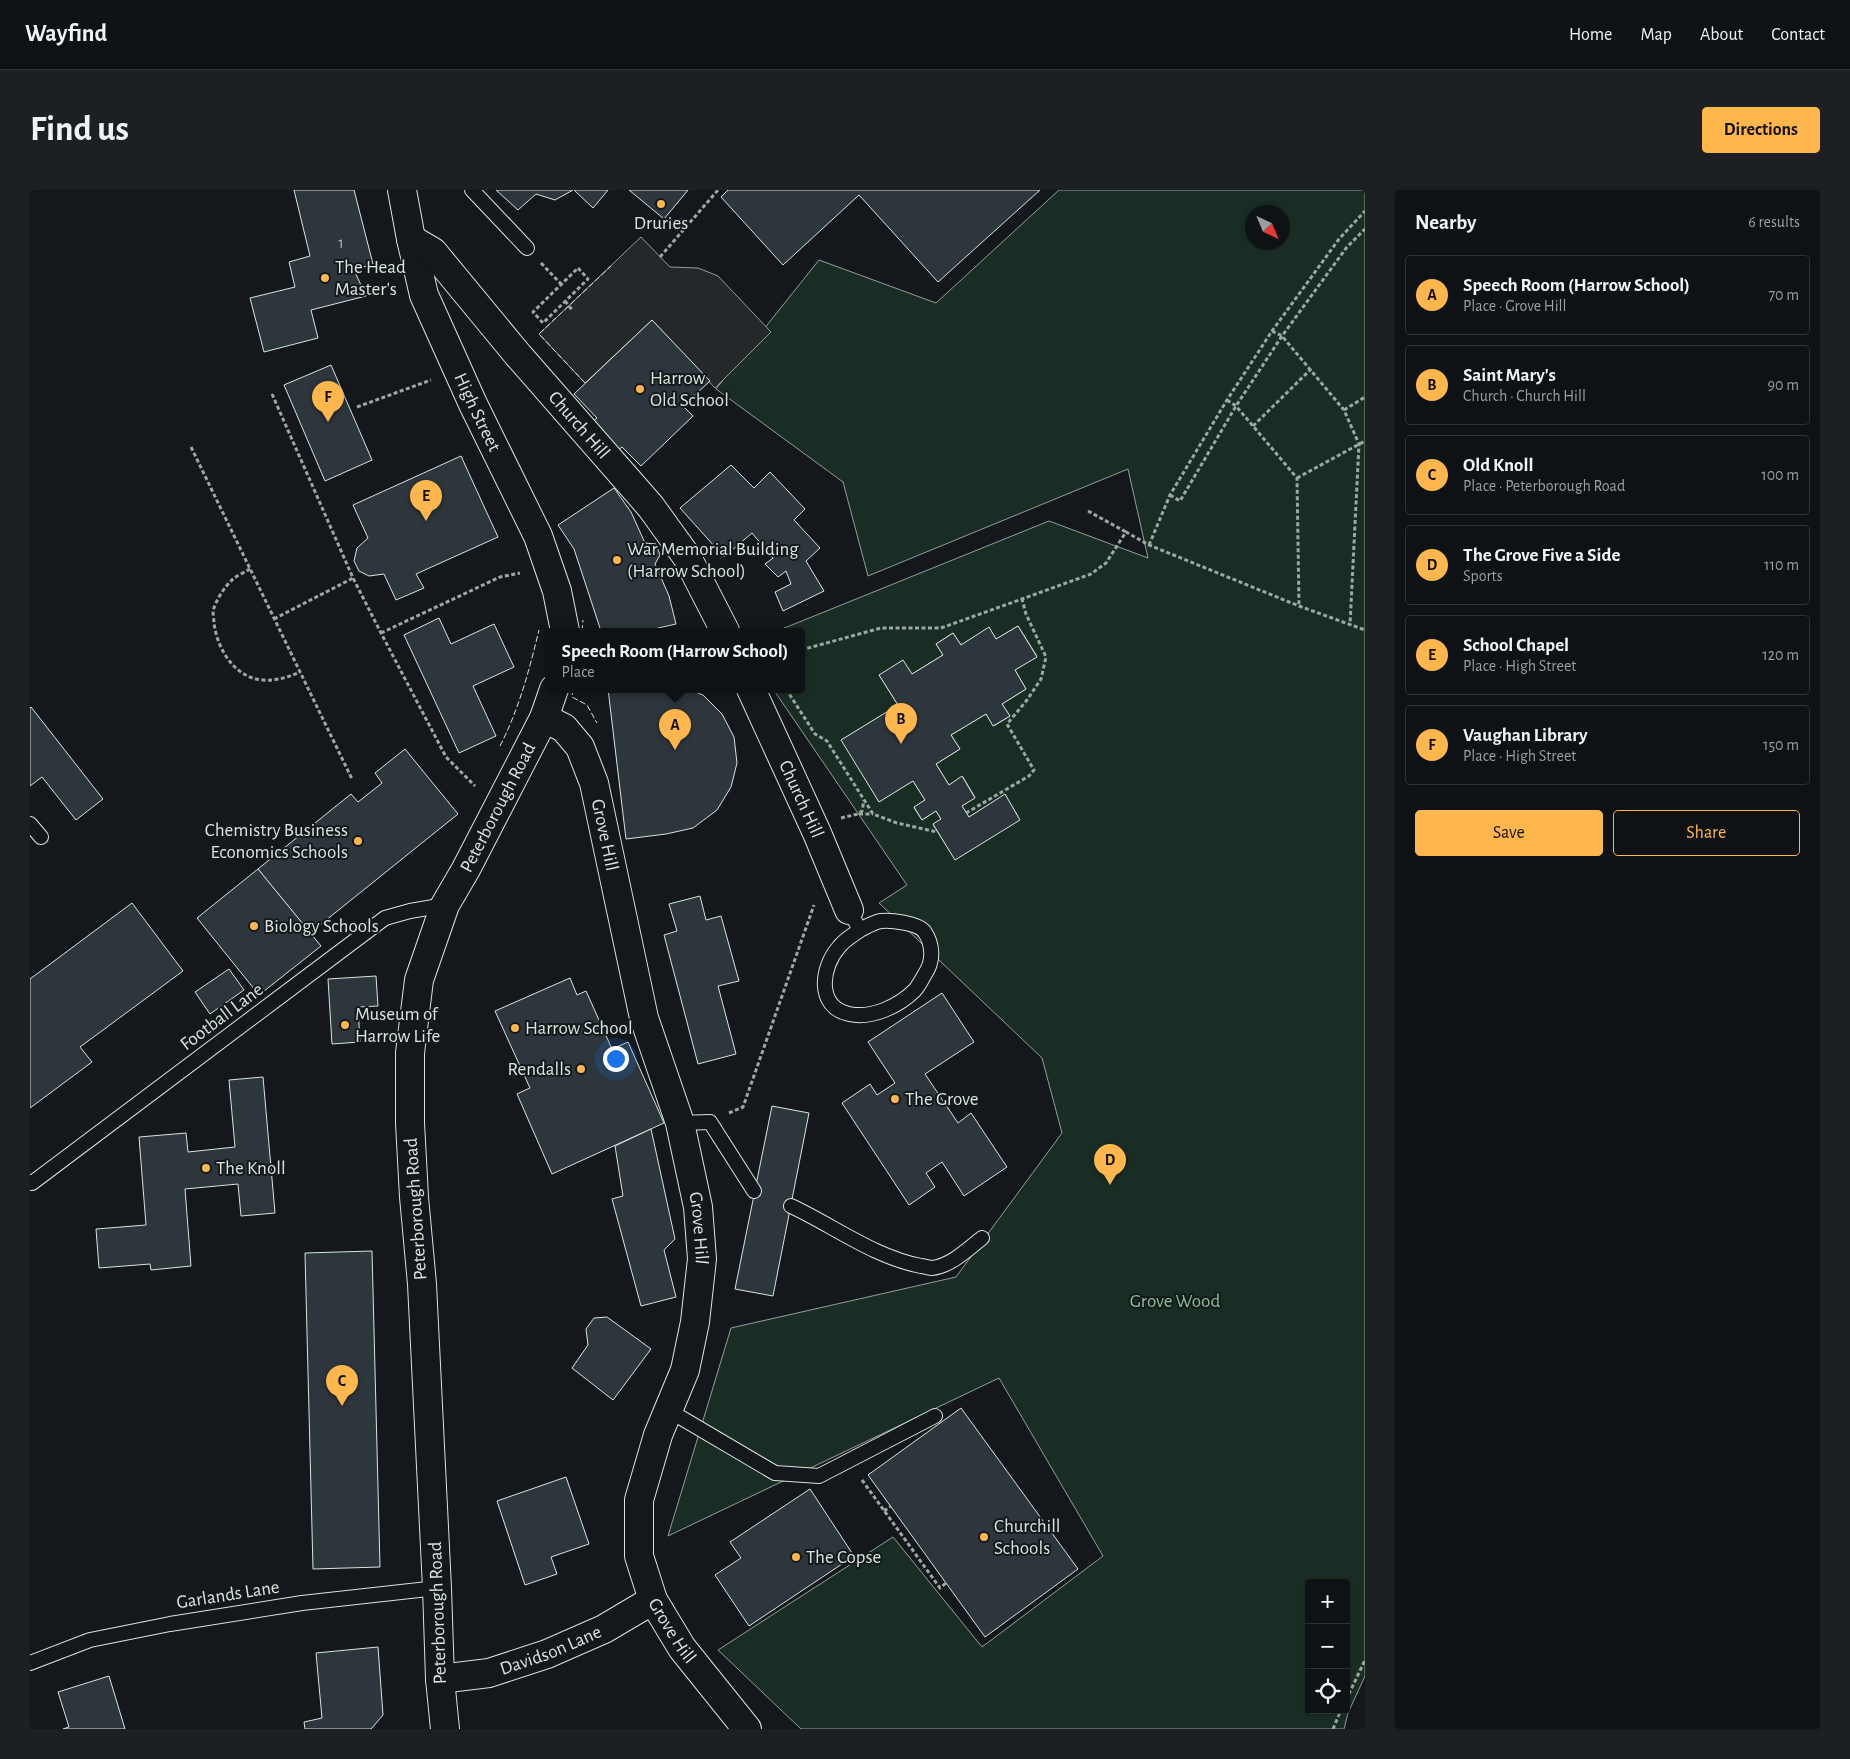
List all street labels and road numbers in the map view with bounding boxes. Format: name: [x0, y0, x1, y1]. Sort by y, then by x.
street label: High Street: [451, 370, 504, 454]
street label: Church Hill: [545, 388, 614, 462]
street label: Peterborough Road: [457, 740, 539, 875]
street label: Church Hill: [776, 757, 827, 840]
street label: Grove Hill: [588, 797, 622, 873]
street label: Football Lane: [177, 980, 267, 1054]
street label: Peterborough Road: [402, 1137, 430, 1281]
street label: Grove Hill: [685, 1190, 712, 1265]
street label: Peterborough Road: [426, 1541, 450, 1685]
street label: Garlands Lane: [175, 1577, 281, 1613]
street label: Grove Hill: [645, 1595, 700, 1667]
street label: Davidson Lane: [497, 1622, 604, 1678]

